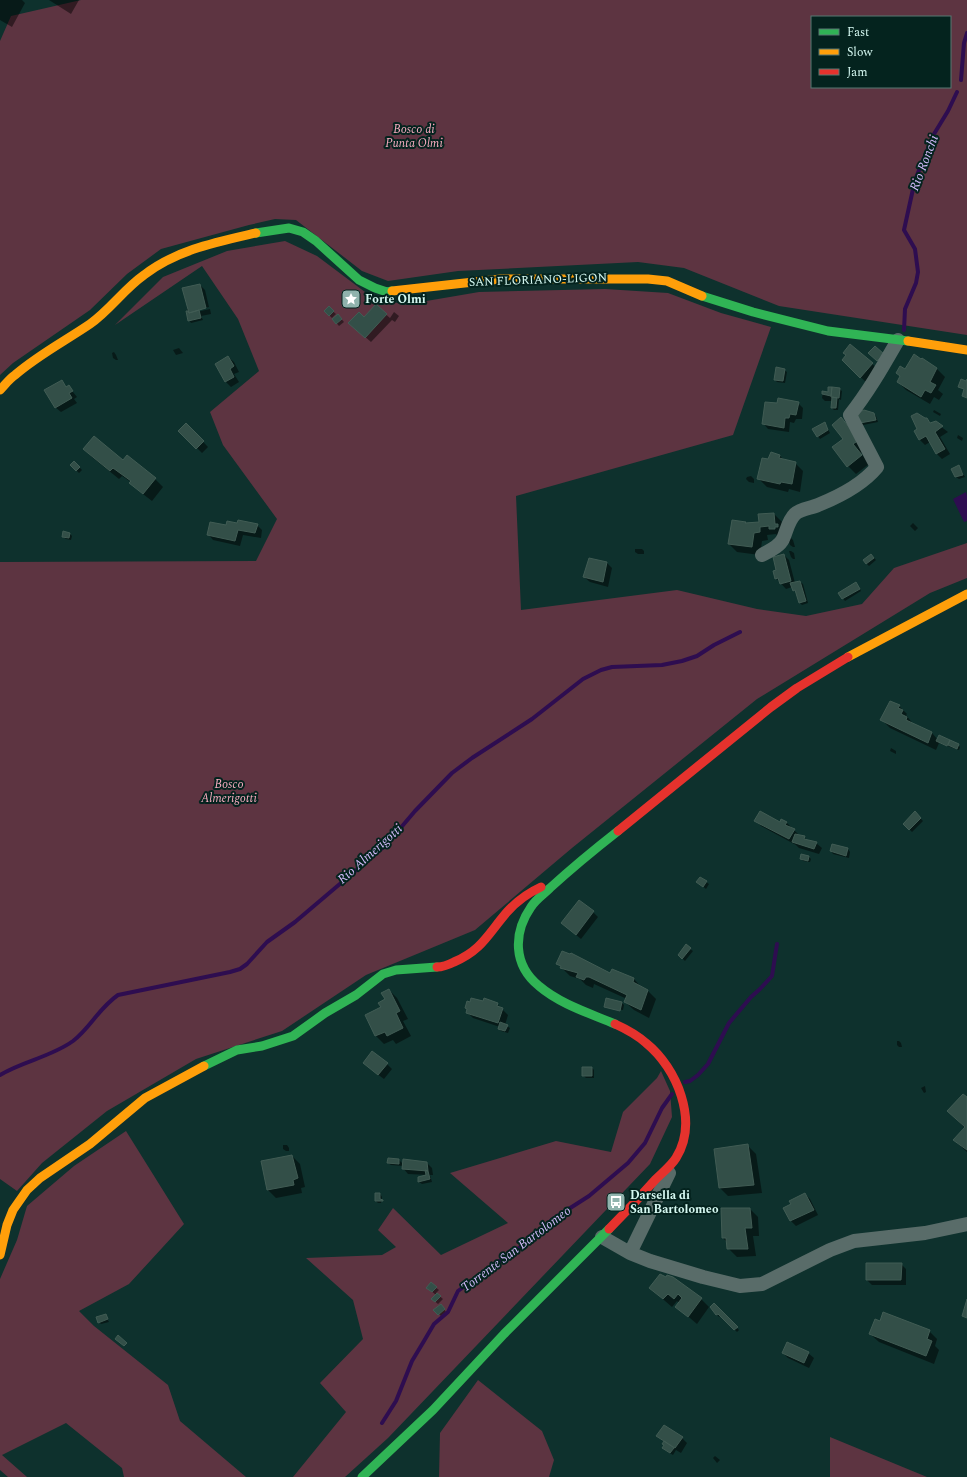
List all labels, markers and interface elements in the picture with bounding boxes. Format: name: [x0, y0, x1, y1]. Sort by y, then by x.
legend: [811, 16, 951, 88]
text: Fast: [847, 23, 869, 42]
text: Slow: [847, 43, 873, 62]
text: Jam: [847, 63, 868, 82]
park label: Bosco di Punta Olmi: [385, 120, 443, 153]
water label: Rio Ronchi: [904, 132, 944, 194]
street label: SAN FLORIANO-LIGON: [468, 268, 608, 292]
place icon: Forte Olmi: [340, 288, 362, 310]
place label: Forte Olmi: [365, 290, 426, 309]
park label: Bosco Almerigotti: [200, 775, 257, 808]
water label: Rio Almerigotti: [333, 819, 407, 889]
place label: Darsella di San Bartolomeo: [630, 1186, 719, 1219]
bus stop icon: Darsella di San Bartolomeo: [605, 1191, 627, 1213]
water label: Torrente San Bartolomeo: [457, 1201, 575, 1297]

